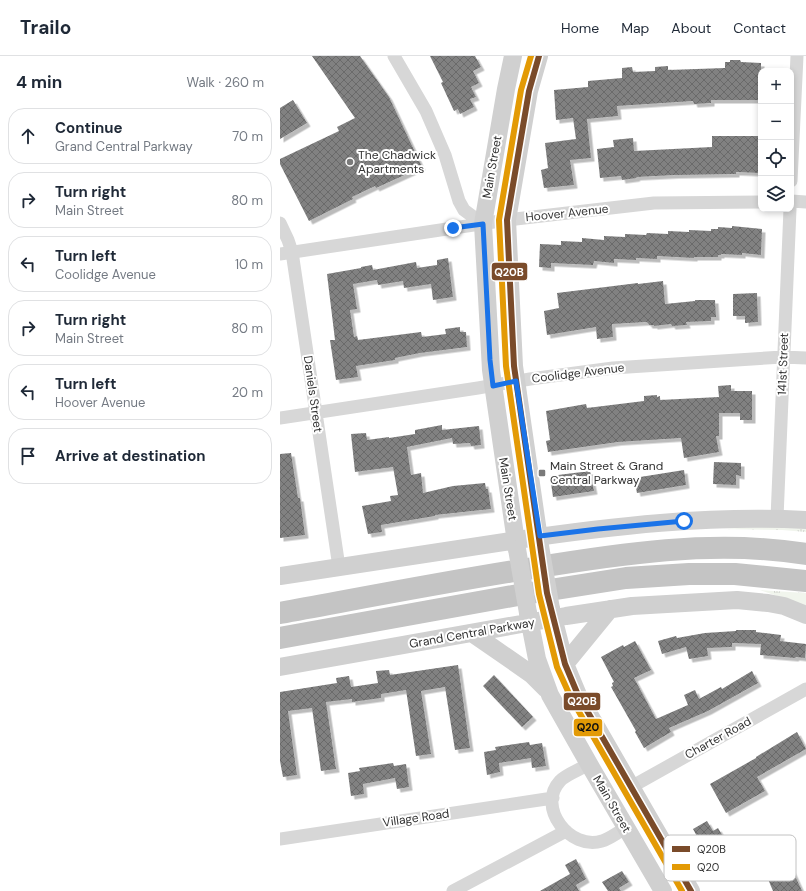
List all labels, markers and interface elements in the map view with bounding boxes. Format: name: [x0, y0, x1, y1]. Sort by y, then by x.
text: Trailo: [20, 15, 71, 40]
text: Home: [561, 19, 599, 37]
text: Map: [621, 19, 649, 37]
text: About: [671, 19, 711, 37]
text: Contact: [733, 19, 786, 37]
map controls: [758, 68, 794, 212]
button: +: [758, 68, 794, 104]
text: 4 min: [16, 71, 62, 93]
text: Walk · 260 m: [186, 74, 264, 91]
button: −: [758, 104, 794, 140]
text: Continue: [55, 118, 123, 138]
icon: ahead: [17, 125, 39, 147]
text: 70 m: [232, 128, 263, 145]
street label: Main Street: [479, 134, 505, 200]
text: Grand Central Parkway: [55, 138, 193, 155]
button: locate: [758, 140, 794, 176]
place label: The Chadwick Apartments: [358, 147, 436, 177]
marker: The Chadwick Apartments: [345, 157, 355, 167]
button: layers: [758, 176, 794, 212]
text: Turn right: [55, 182, 126, 202]
icon: right: [17, 189, 39, 211]
text: 80 m: [231, 192, 263, 209]
street label: Hoover Avenue: [525, 201, 609, 225]
text: Main Street: [55, 202, 124, 219]
route end: [444, 219, 462, 237]
text: Turn left: [55, 246, 116, 266]
icon: left: [17, 253, 39, 275]
text: 10 m: [235, 256, 263, 273]
line badge: Q20B: [491, 262, 528, 281]
text: Q20B: [494, 265, 524, 279]
text: Coolidge Avenue: [55, 266, 156, 283]
text: Turn right: [55, 310, 126, 330]
icon: right: [17, 317, 39, 339]
text: 80 m: [231, 320, 263, 337]
text: Main Street: [55, 330, 124, 347]
street label: 141st Street: [774, 332, 792, 395]
street label: Daniels Street: [300, 355, 326, 434]
street label: Coolidge Avenue: [531, 359, 625, 387]
text: Turn left: [55, 374, 116, 394]
icon: left: [17, 381, 39, 403]
text: 20 m: [232, 384, 263, 401]
text: Hoover Avenue: [55, 394, 145, 411]
icon: arrive: [17, 445, 39, 467]
text: Arrive at destination: [55, 446, 206, 466]
street label: Main Street: [495, 456, 521, 522]
place label: Main Street & Grand Central Parkway: [550, 458, 663, 488]
marker: Main Street & Grand Central Parkway: [537, 468, 547, 478]
route start: [675, 512, 693, 530]
street label: Grand Central Parkway: [408, 614, 536, 652]
line badge: Q20B: [563, 692, 601, 711]
text: Q20B: [567, 694, 597, 708]
street label: Charter Road: [682, 713, 754, 763]
line badge: Q20: [573, 718, 603, 737]
text: Q20: [577, 720, 600, 734]
street label: Main Street: [589, 772, 635, 836]
street label: Village Road: [382, 805, 450, 831]
legend: [664, 835, 796, 881]
text: Q20B: [697, 842, 726, 856]
text: Q20: [697, 860, 719, 874]

